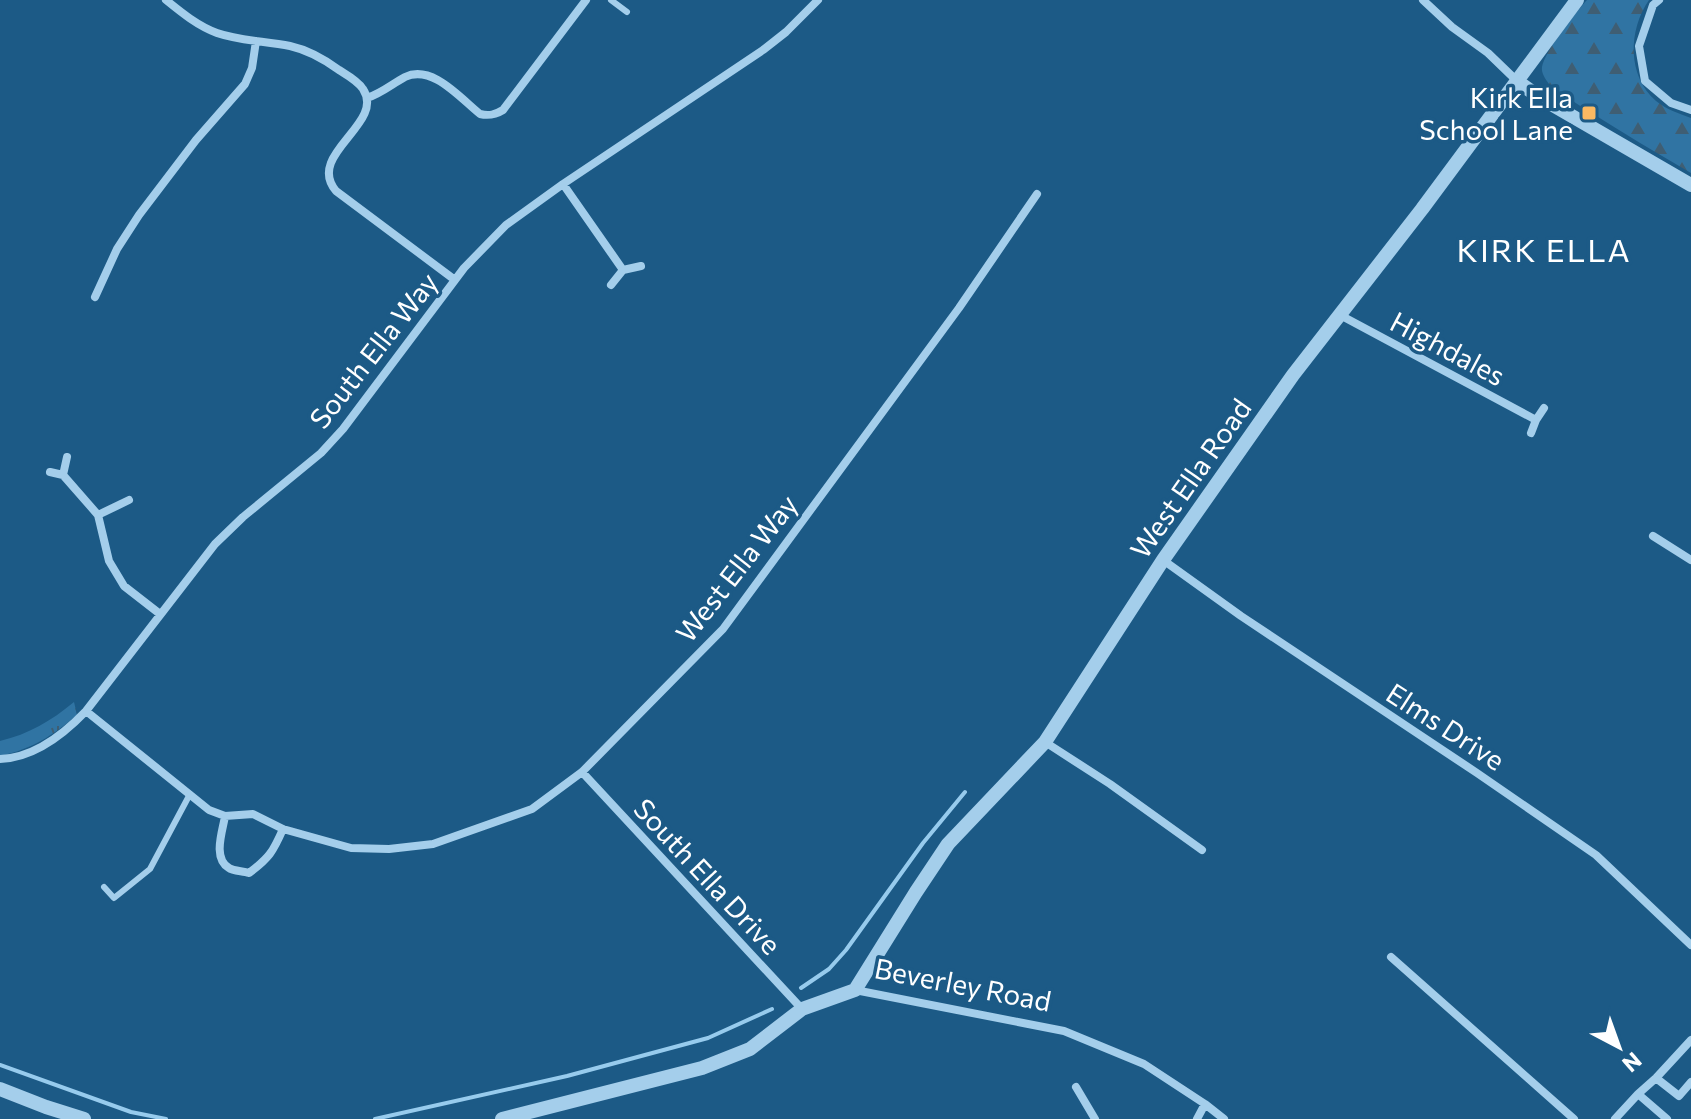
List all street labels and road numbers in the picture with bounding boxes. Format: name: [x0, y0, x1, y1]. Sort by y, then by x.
street label: South Ella Way: [302, 265, 444, 435]
street label: Highdales: [1385, 304, 1511, 392]
street label: West Ella Road: [1122, 392, 1258, 564]
street label: West Ella Way: [668, 488, 804, 648]
street label: Elms Drive: [1381, 675, 1511, 777]
street label: South Ella Drive: [627, 791, 789, 961]
street label: Beverley Road: [872, 950, 1054, 1018]

